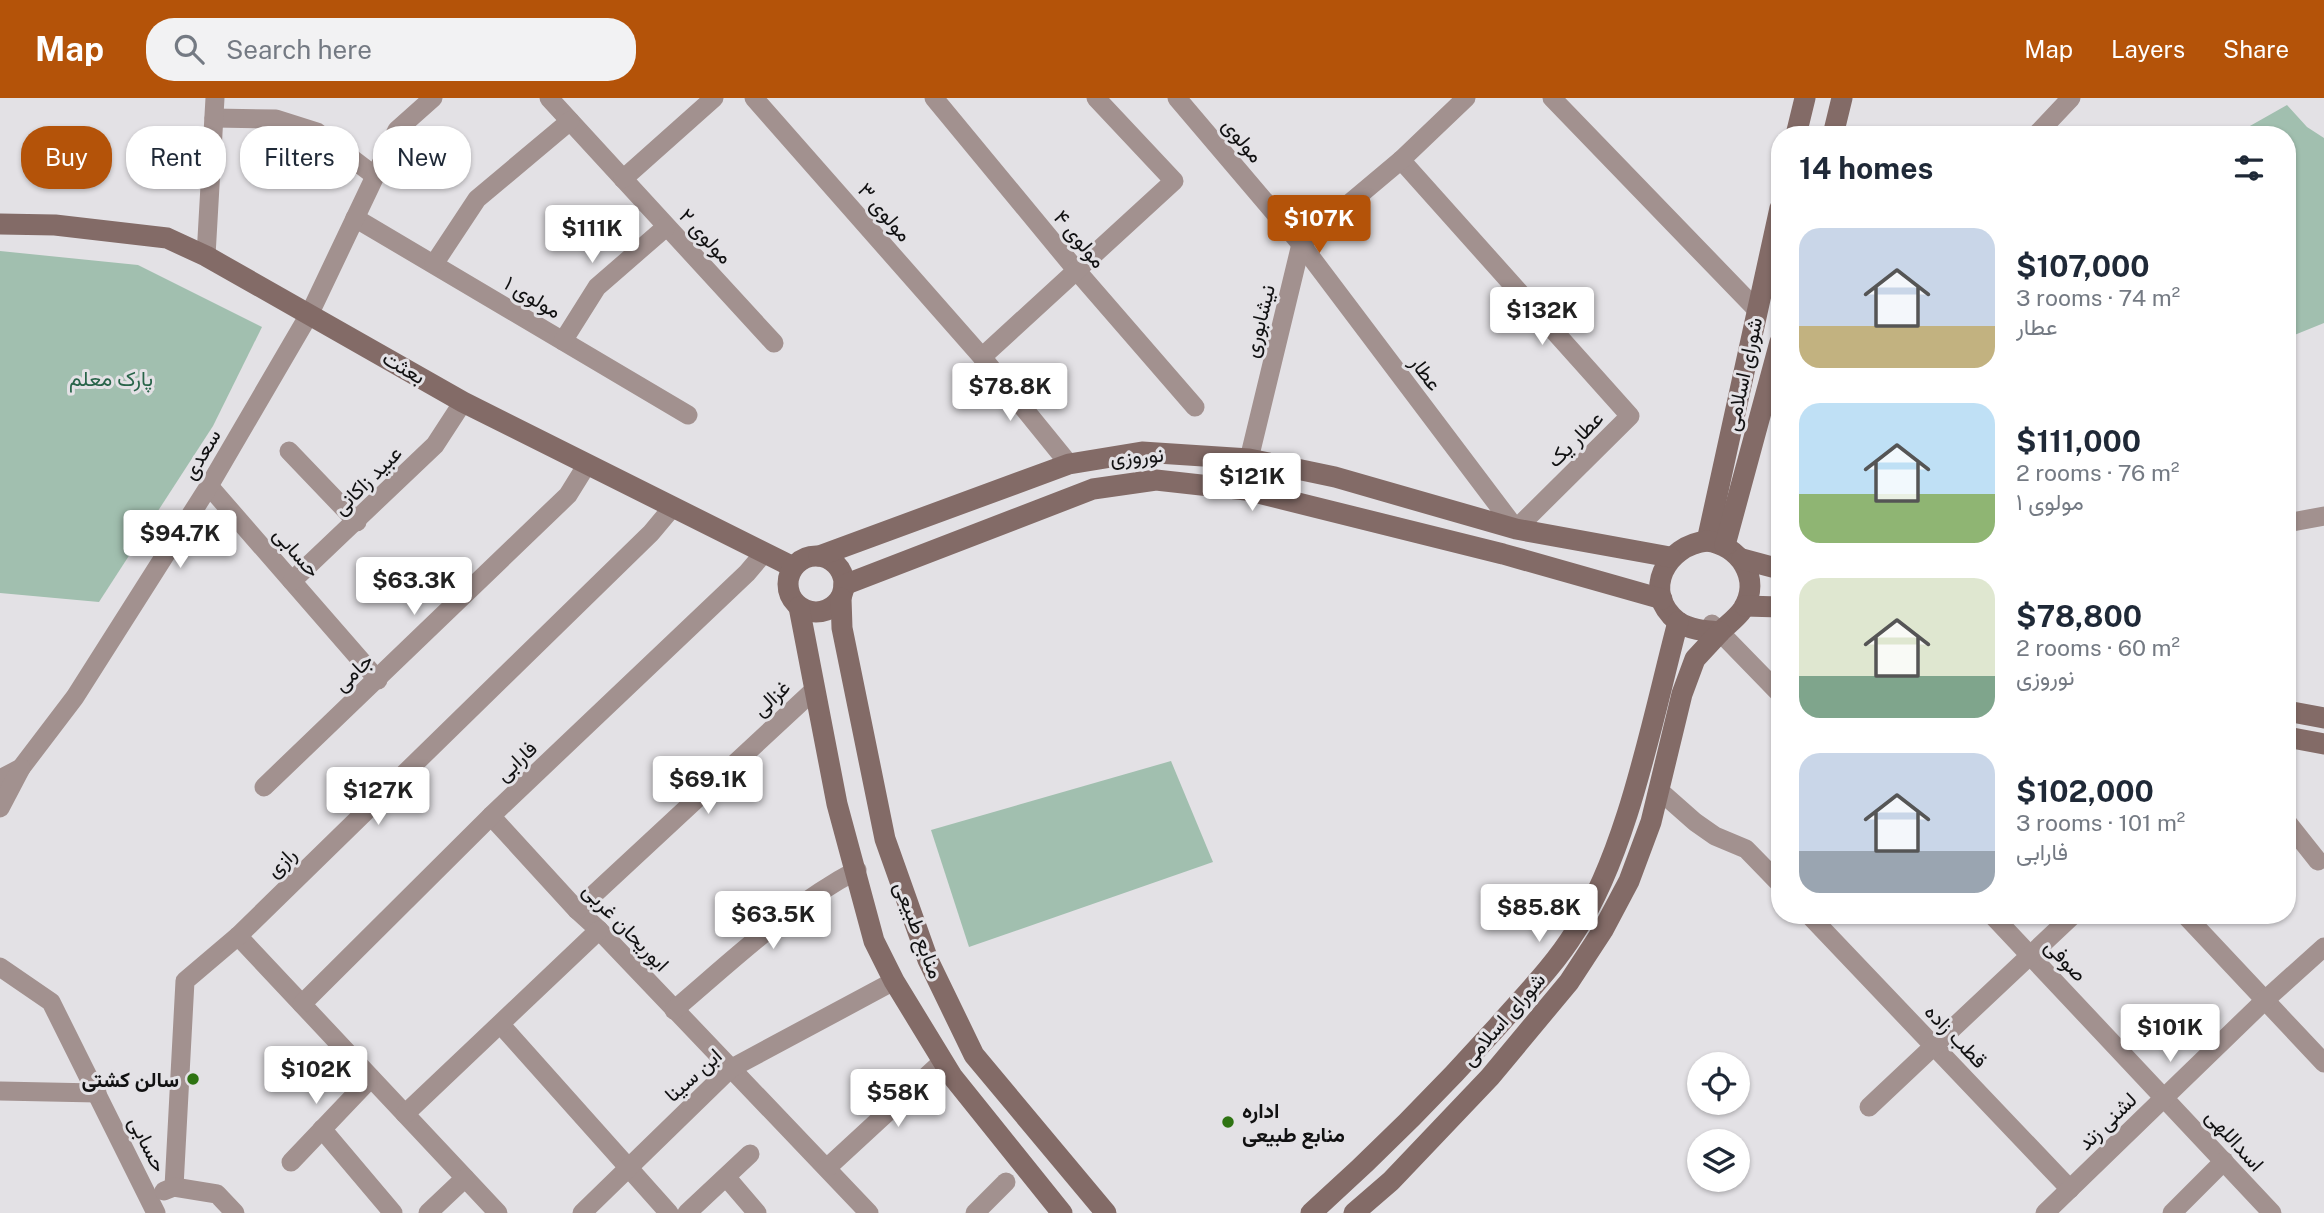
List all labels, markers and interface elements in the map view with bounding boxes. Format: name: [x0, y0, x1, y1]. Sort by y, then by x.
search box: [146, 18, 636, 81]
text: Map: [35, 30, 104, 68]
icon: search: [170, 30, 208, 68]
text: Search here: [226, 34, 372, 65]
text: Map: [2024, 35, 2073, 63]
text: Layers: [2111, 35, 2185, 63]
text: Share: [2223, 35, 2289, 63]
street label: مولوی: [1216, 113, 1269, 168]
chip: Buy: [21, 126, 112, 189]
chip: Rent: [126, 126, 226, 189]
chip: Filters: [240, 126, 359, 189]
chip: New: [373, 126, 471, 189]
icon: filters: [2230, 149, 2268, 187]
text: 14 homes: [1799, 150, 1933, 186]
street label: مولوی ۳: [852, 177, 917, 247]
pin: $107K: [1270, 195, 1368, 255]
street label: مولوی ۲: [673, 203, 738, 270]
text: $107K: [1284, 204, 1354, 231]
street label: مولوی ۴: [1048, 205, 1111, 274]
pin: $111K: [543, 206, 641, 265]
text: $111K: [561, 214, 623, 241]
text: $107,000: [2016, 248, 2150, 284]
icon: home: [1855, 256, 1939, 340]
street label: مولوی ۱: [500, 270, 566, 325]
street label: نیشابوری: [1238, 282, 1281, 360]
text: 3 rooms · 74 m²: [2016, 284, 2180, 311]
pin: $132K: [1493, 288, 1591, 347]
text: $132K: [1506, 296, 1578, 323]
text: عطار: [2016, 313, 2057, 340]
street label: شورای اسلامی: [1719, 315, 1768, 433]
street label: بعثت: [378, 345, 430, 389]
street label: عطار: [1403, 350, 1447, 396]
pin: $78.8K: [953, 364, 1067, 423]
park label: پارک معلم: [69, 366, 153, 393]
text: $78.8K: [968, 372, 1052, 399]
street label: عطار یک: [1542, 406, 1609, 473]
text: $111,000: [2016, 423, 2141, 459]
street label: سعدی: [176, 424, 226, 484]
icon: home: [1855, 431, 1939, 515]
street label: عبید زاکانی: [327, 440, 407, 520]
street label: نوروزی: [1109, 442, 1165, 471]
pin: $121K: [1203, 454, 1301, 513]
text: 2 rooms · 76 m²: [2016, 459, 2179, 486]
text: $121K: [1219, 462, 1285, 489]
text: مولوی ۱: [2016, 488, 2084, 515]
pin: $94.7K: [123, 510, 237, 570]
text: $94.7K: [139, 519, 221, 546]
street label: حسابی: [268, 522, 326, 582]
pin: $63.3K: [357, 558, 471, 617]
text: $63.3K: [372, 566, 456, 593]
text: $78,800: [2016, 598, 2142, 634]
icon: home: [1855, 606, 1939, 690]
text: 2 rooms · 60 m²: [2016, 634, 2180, 661]
street label: جامی: [328, 648, 378, 696]
text: نوروزی: [2016, 663, 2075, 690]
street label: غزالی: [747, 674, 796, 722]
street label: فارابی: [490, 736, 543, 787]
pin: $69.1K: [651, 756, 765, 816]
text: $69.1K: [669, 765, 747, 792]
pin: $127K: [329, 768, 427, 827]
text: $102,000: [2016, 773, 2154, 809]
text: $127K: [343, 776, 414, 803]
icon: home: [1855, 781, 1939, 865]
text: 3 rooms · 101 m²: [2016, 809, 2185, 836]
text: فارابی: [2016, 838, 2068, 865]
street label: رازی: [261, 842, 302, 883]
street label: ابوریحان غربی: [577, 877, 674, 977]
street label: منابع طبیعی: [887, 878, 949, 983]
pin: $85.8K: [1482, 884, 1596, 944]
pin: $63.5K: [716, 892, 830, 951]
text: $85.8K: [1497, 893, 1581, 920]
text: $63.5K: [731, 900, 815, 927]
street label: صوفی: [2039, 933, 2092, 987]
street label: شورای اسلامی: [1456, 967, 1551, 1072]
street label: قطب زاده: [1919, 999, 1992, 1074]
pin: $101K: [2121, 1004, 2219, 1064]
text: $101K: [2137, 1013, 2203, 1040]
street label: ابن سینا: [659, 1043, 727, 1107]
pin: $102K: [267, 1046, 365, 1106]
map controls: [1687, 1052, 1750, 1192]
button: locate: [1687, 1052, 1750, 1115]
text: $102K: [280, 1055, 352, 1082]
place label: سالن کشتی: [81, 1067, 179, 1092]
pin: $58K: [857, 1070, 939, 1129]
marker: سالن کشتی: [185, 1071, 201, 1087]
text: $58K: [866, 1078, 930, 1105]
street label: لشنی زند: [2072, 1087, 2142, 1156]
place label: اداره منابع طبیعی: [1242, 1098, 1345, 1149]
street label: اسداللهی: [2200, 1104, 2269, 1177]
street label: حسابی: [123, 1112, 173, 1176]
marker: اداره منابع طبیعی: [1220, 1114, 1236, 1130]
button: layers: [1687, 1129, 1750, 1192]

